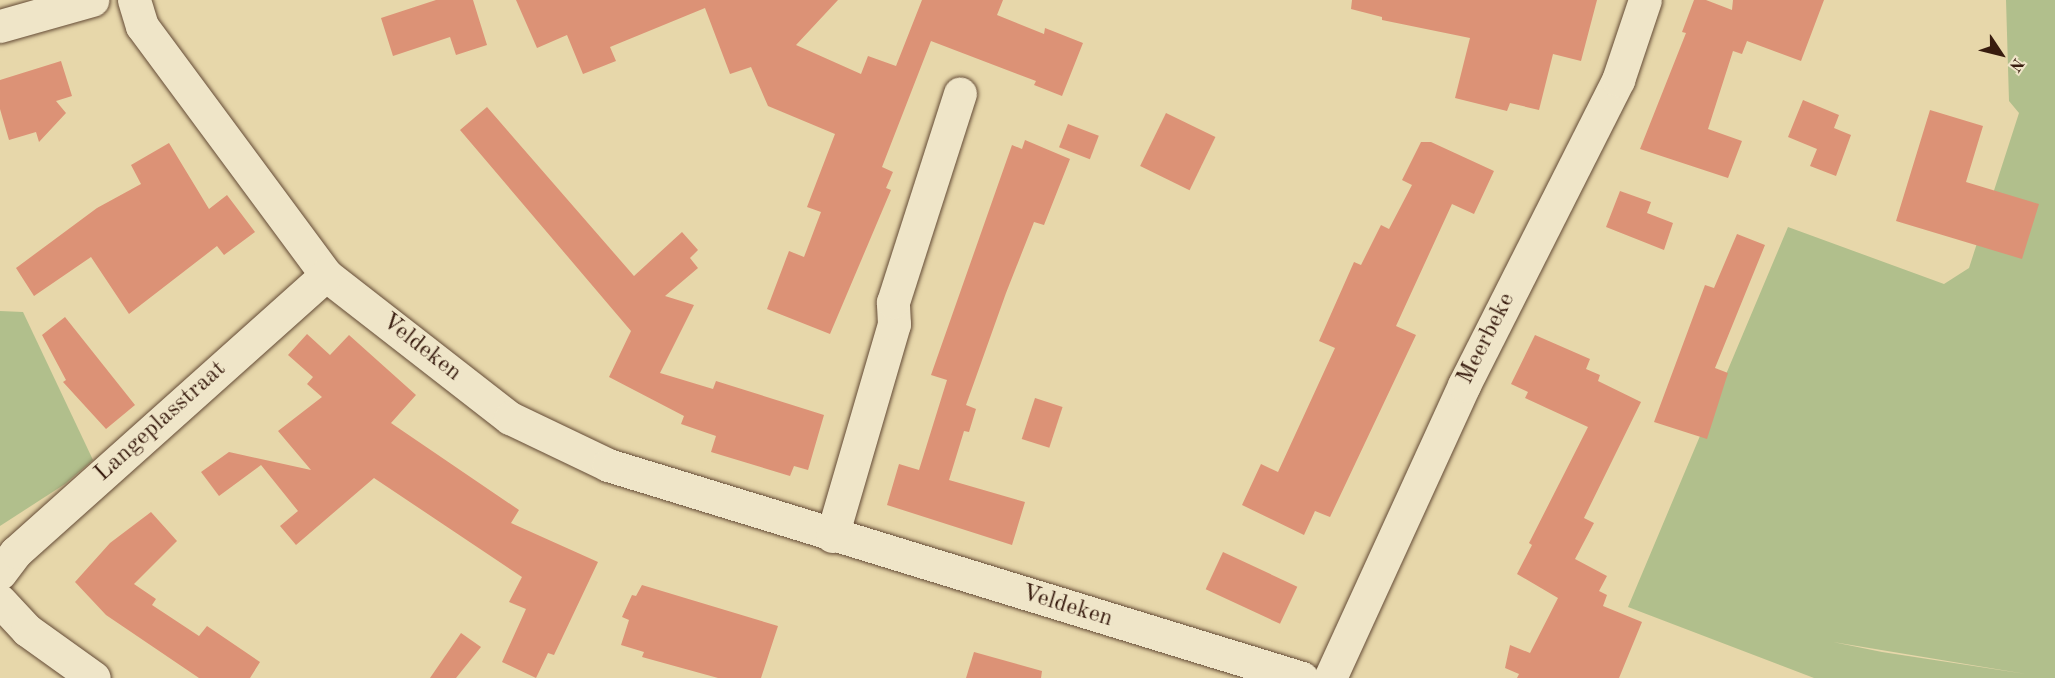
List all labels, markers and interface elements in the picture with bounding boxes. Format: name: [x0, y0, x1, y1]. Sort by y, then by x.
north arrow: [1971, 24, 2031, 84]
text: N: [2006, 55, 2026, 74]
street label: Meerbeke: [1452, 288, 1522, 390]
street label: Veldeken: [375, 308, 467, 388]
street label: Langeplasstraat: [89, 355, 233, 489]
street label: Veldeken: [1018, 580, 1116, 634]

